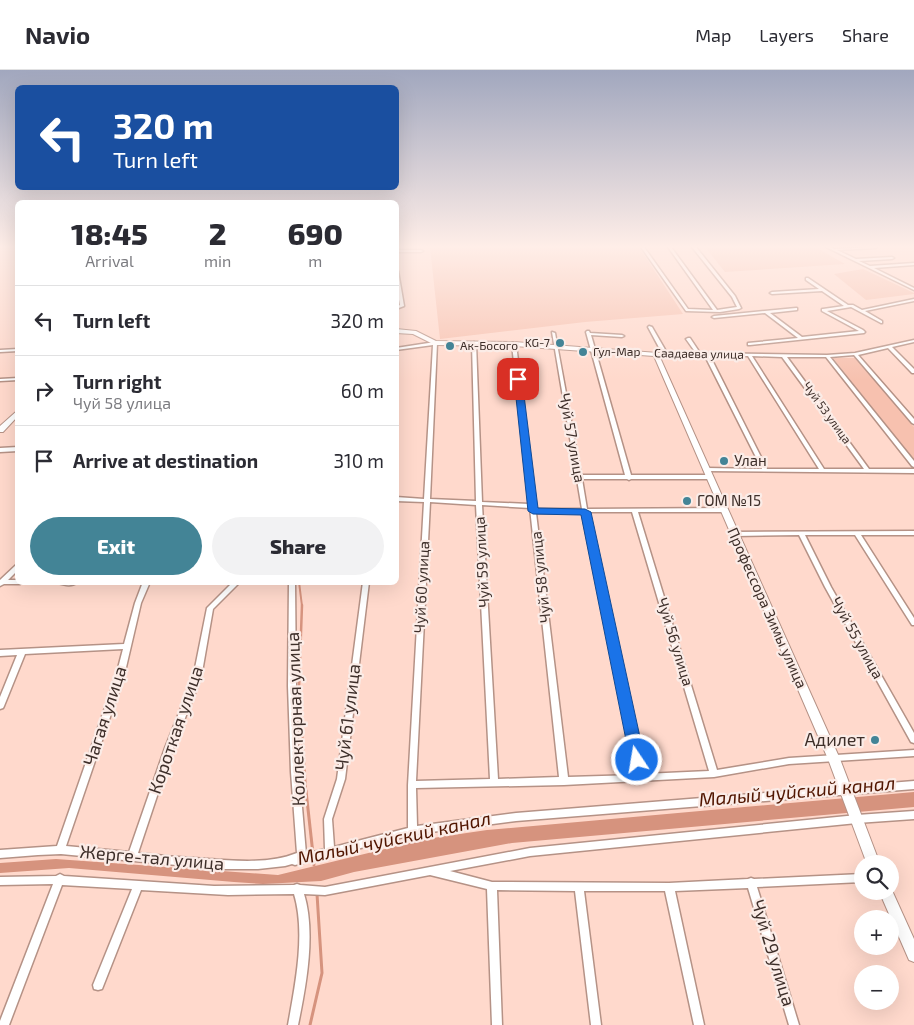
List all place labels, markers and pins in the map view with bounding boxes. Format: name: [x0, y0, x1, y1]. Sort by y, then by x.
place label: KG-7: [525, 335, 550, 349]
marker: KG-7: [554, 337, 566, 349]
place label: Ак-Босого: [460, 338, 518, 352]
marker: Ак-Босого: [444, 340, 456, 352]
place label: Гул-Мар: [593, 344, 640, 359]
marker: Гул-Мар: [577, 346, 589, 358]
pin: [497, 358, 539, 400]
place label: Улан: [734, 451, 767, 469]
marker: Улан: [718, 455, 730, 467]
place label: ГОМ №15: [697, 491, 761, 509]
marker: ГОМ №15: [681, 495, 693, 507]
place label: Адилет: [804, 728, 865, 750]
marker: Адилет: [869, 734, 881, 746]

